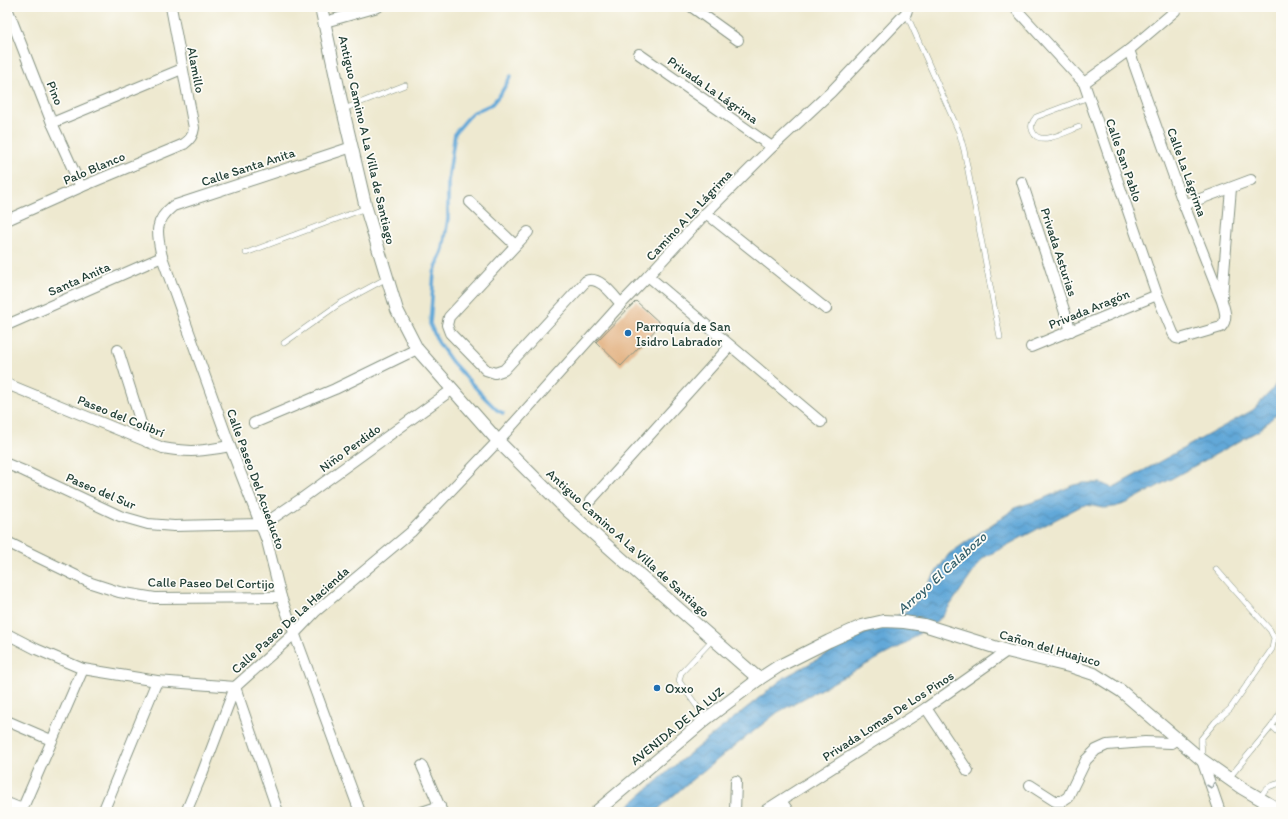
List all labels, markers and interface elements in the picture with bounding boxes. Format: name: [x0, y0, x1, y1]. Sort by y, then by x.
street label: Antiguo Camino A La Villa de Santiago: [336, 34, 398, 246]
street label: Alamillo: [184, 46, 208, 95]
street label: Privada La Lágrima: [665, 53, 761, 127]
street label: Pino: [43, 79, 67, 108]
street label: Calle San Pablo: [1103, 116, 1145, 204]
street label: Calle La Lágrima: [1164, 126, 1210, 219]
street label: Calle Santa Anita: [199, 145, 297, 189]
street label: Palo Blanco: [61, 148, 128, 188]
street label: Camino A La Lágrima: [643, 166, 735, 264]
street label: Privada Asturias: [1038, 206, 1080, 298]
street label: Santa Anita: [46, 259, 113, 299]
street label: Privada Aragón: [1046, 286, 1132, 332]
place label: Parroquía de San Isidro Labrador: [636, 319, 731, 349]
marker: Parroquía de San Isidro Labrador: [623, 328, 633, 338]
street label: Paseo del Colibrí: [75, 392, 167, 440]
street label: Calle Paseo Del Acueducto: [224, 407, 289, 552]
street label: Niño Perdido: [317, 421, 384, 475]
street label: Antiguo Camino A La Villa de Santiago: [543, 466, 713, 620]
street label: Paseo del Sur: [64, 470, 139, 513]
water label: Arroyo El Calabozo: [894, 528, 991, 618]
street label: Calle Paseo De La Hacienda: [228, 563, 352, 677]
street label: Calle Paseo Del Cortijo: [147, 574, 275, 592]
street label: Cañon del Huajuco: [998, 626, 1103, 670]
street label: Privada Lomas De Los Pinos: [819, 668, 957, 764]
place label: Oxxo: [665, 681, 694, 696]
street label: AVENIDA DE LA LUZ: [627, 683, 727, 768]
marker: Oxxo: [652, 683, 662, 693]
one-way arrow: [1206, 782, 1215, 789]

